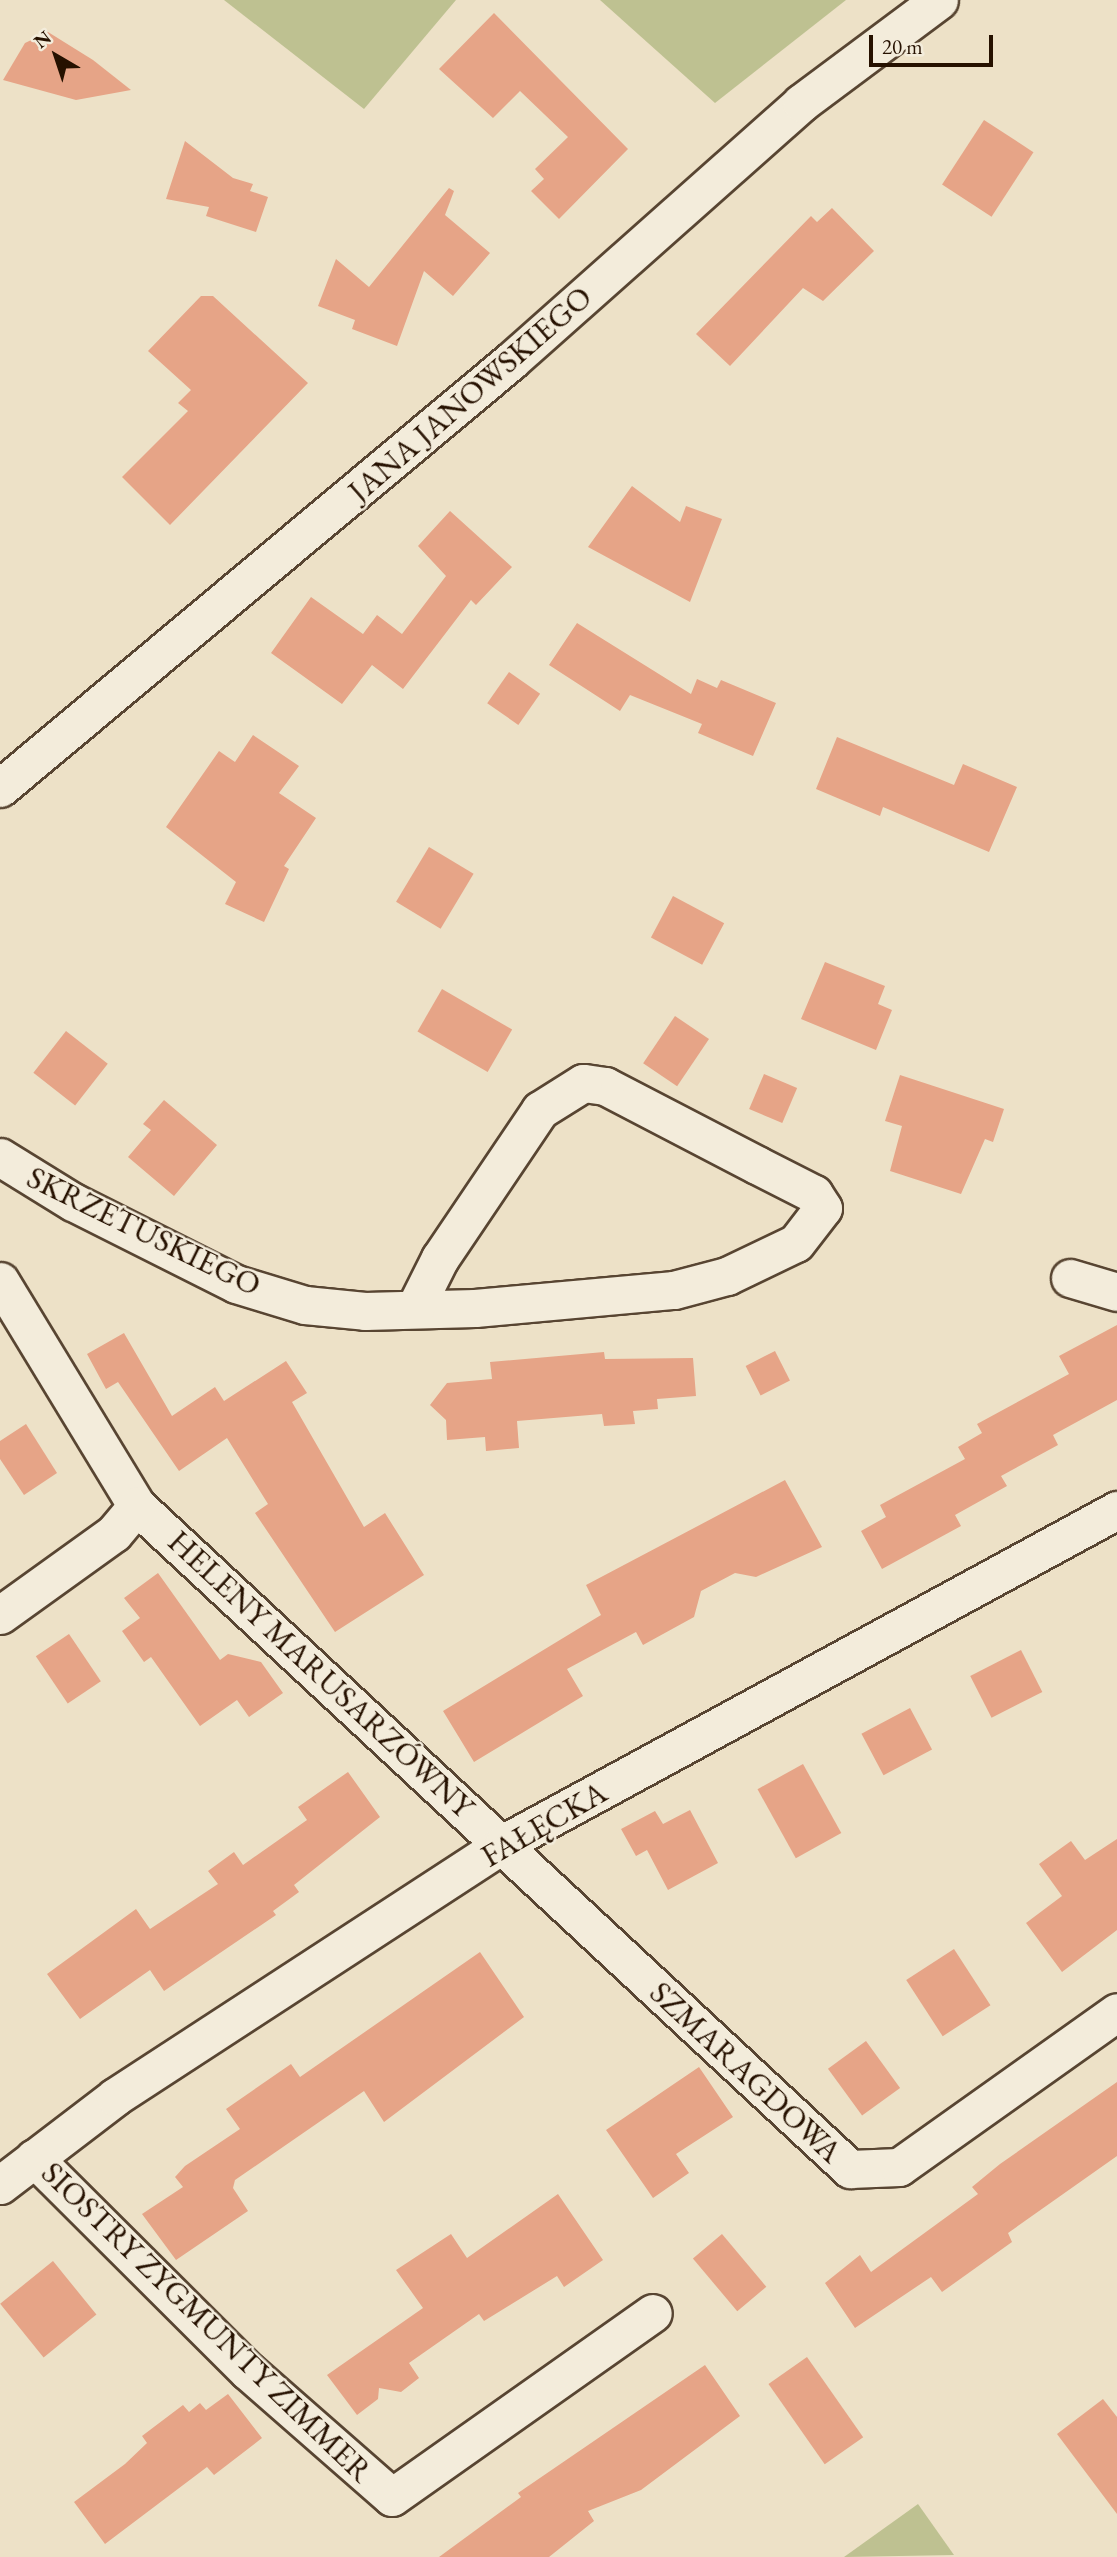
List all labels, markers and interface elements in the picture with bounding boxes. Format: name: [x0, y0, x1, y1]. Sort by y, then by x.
north arrow: [21, 21, 91, 91]
scale bar: [872, 21, 996, 65]
text: N: [29, 25, 56, 54]
text: 20 m: [882, 33, 923, 60]
street label: JANA JANOWSKIEGO: [340, 278, 600, 510]
street label: SKRZETUSKIEGO: [21, 1158, 267, 1304]
street label: HELENY MARUSARZÓWNY: [160, 1522, 482, 1826]
street label: FAŁĘCKA: [474, 1773, 614, 1875]
street label: SZMARAGDOWA: [642, 1973, 850, 2171]
street label: SIOSTRY ZYGMUNTY ZIMMER: [34, 2154, 380, 2490]

